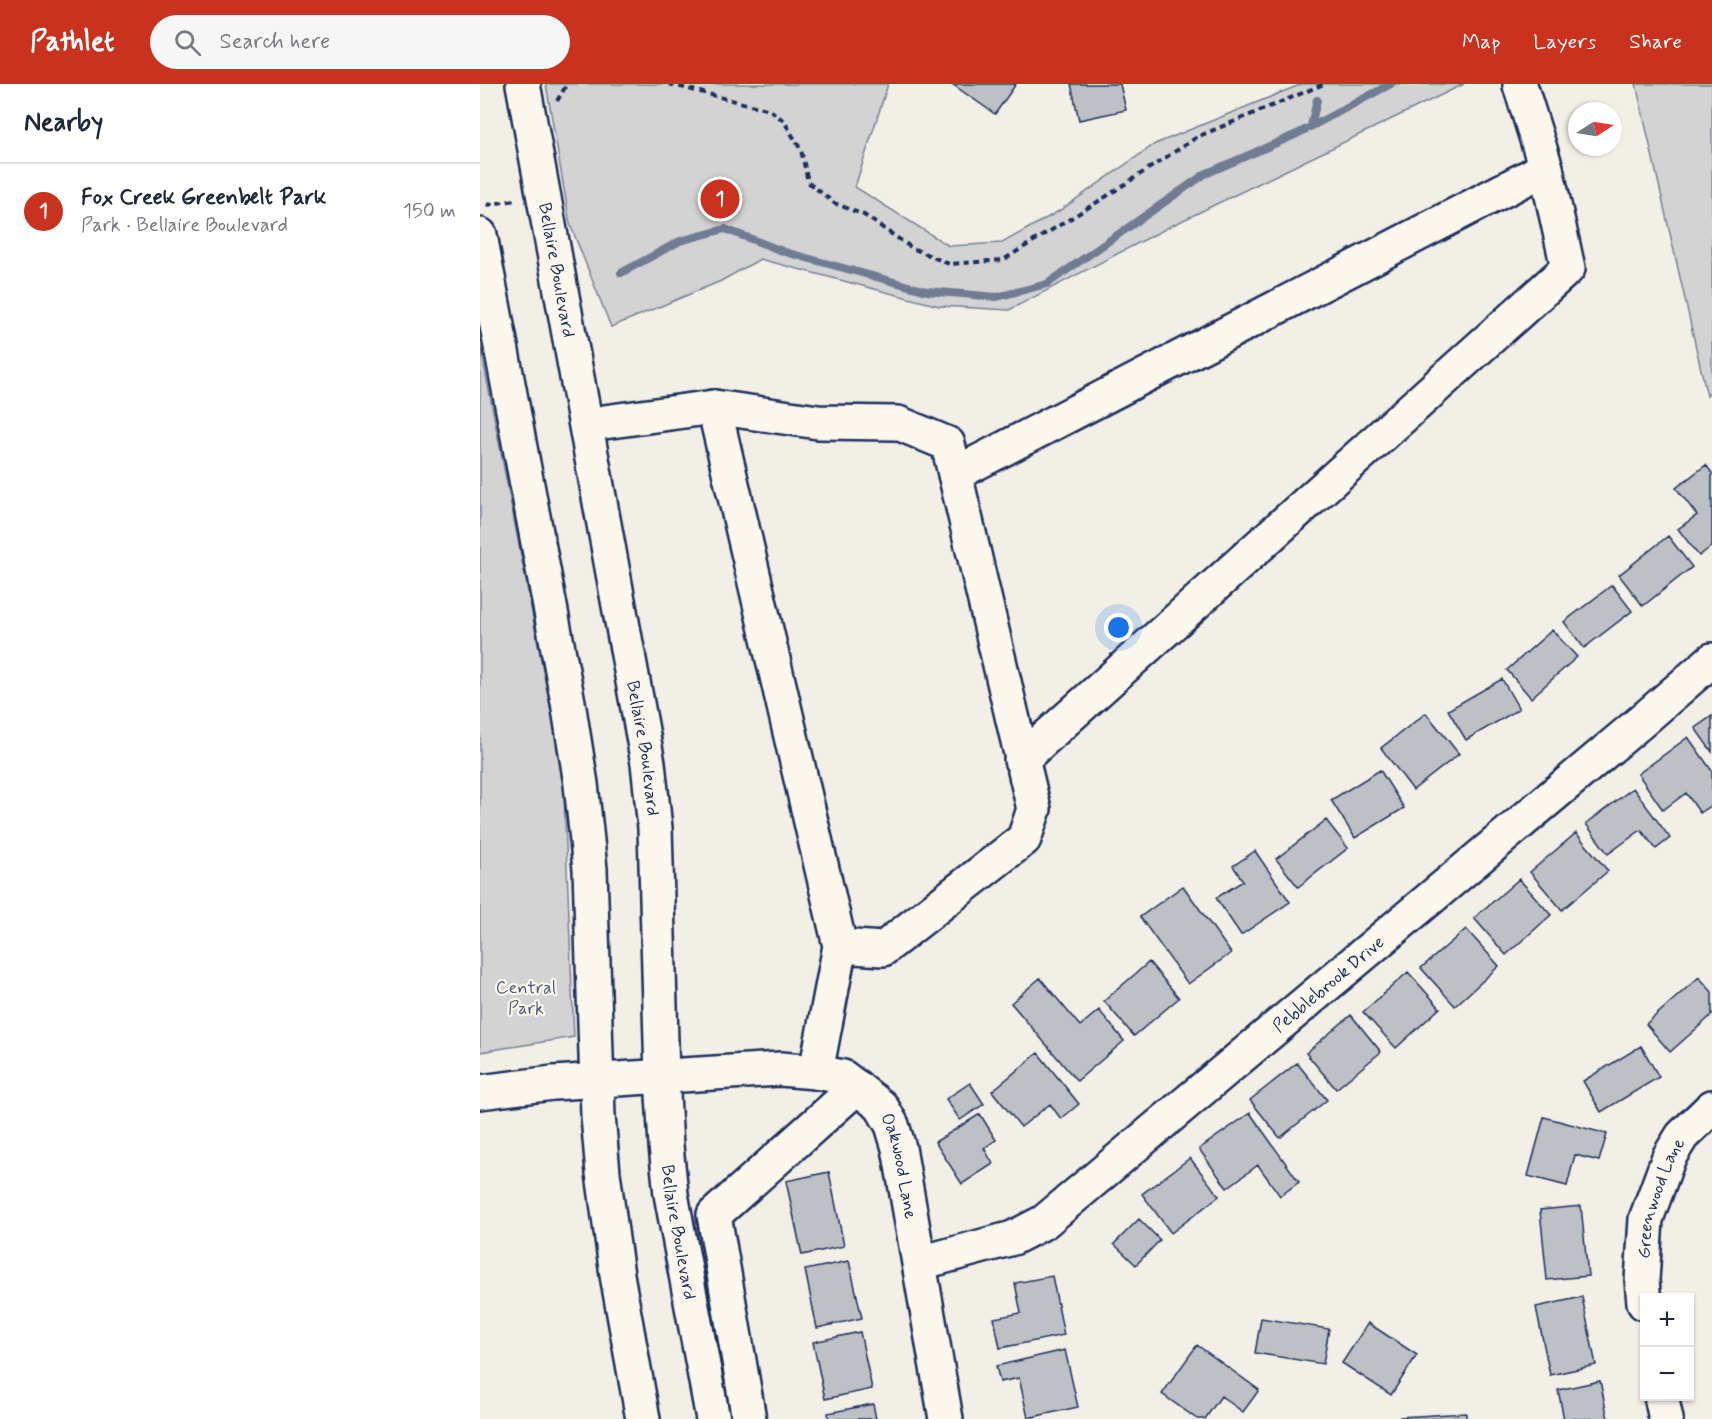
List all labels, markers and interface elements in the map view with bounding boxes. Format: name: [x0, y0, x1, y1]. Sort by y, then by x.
search box: [150, 15, 570, 69]
text: Pathlet: [30, 24, 114, 61]
icon: search: [171, 26, 204, 59]
text: Search here: [219, 28, 330, 56]
text: Map: [1462, 28, 1500, 56]
text: Layers: [1533, 28, 1596, 56]
text: Share: [1629, 28, 1682, 56]
north arrow: [1568, 102, 1622, 156]
text: Nearby: [24, 106, 103, 140]
pin: 1: [700, 176, 740, 222]
text: Fox Creek Greenbelt Park: [81, 184, 326, 212]
text: 1: [39, 198, 48, 225]
text: 150 m: [403, 198, 456, 225]
street label: Bellaire Boulevard: [532, 201, 580, 339]
text: Park · Bellaire Boulevard: [81, 212, 288, 239]
your location: [1104, 613, 1133, 642]
street label: Bellaire Boulevard: [620, 679, 665, 817]
street label: Pebblebrook Drive: [1268, 931, 1390, 1038]
park label: Central Park: [496, 976, 556, 1021]
street label: Oakwood Lane: [874, 1109, 922, 1221]
street label: Greenwood Lane: [1632, 1133, 1691, 1259]
street label: Bellaire Boulevard: [655, 1163, 701, 1302]
map controls: [1640, 1293, 1694, 1401]
button: +: [1640, 1293, 1694, 1347]
button: −: [1640, 1347, 1694, 1401]

